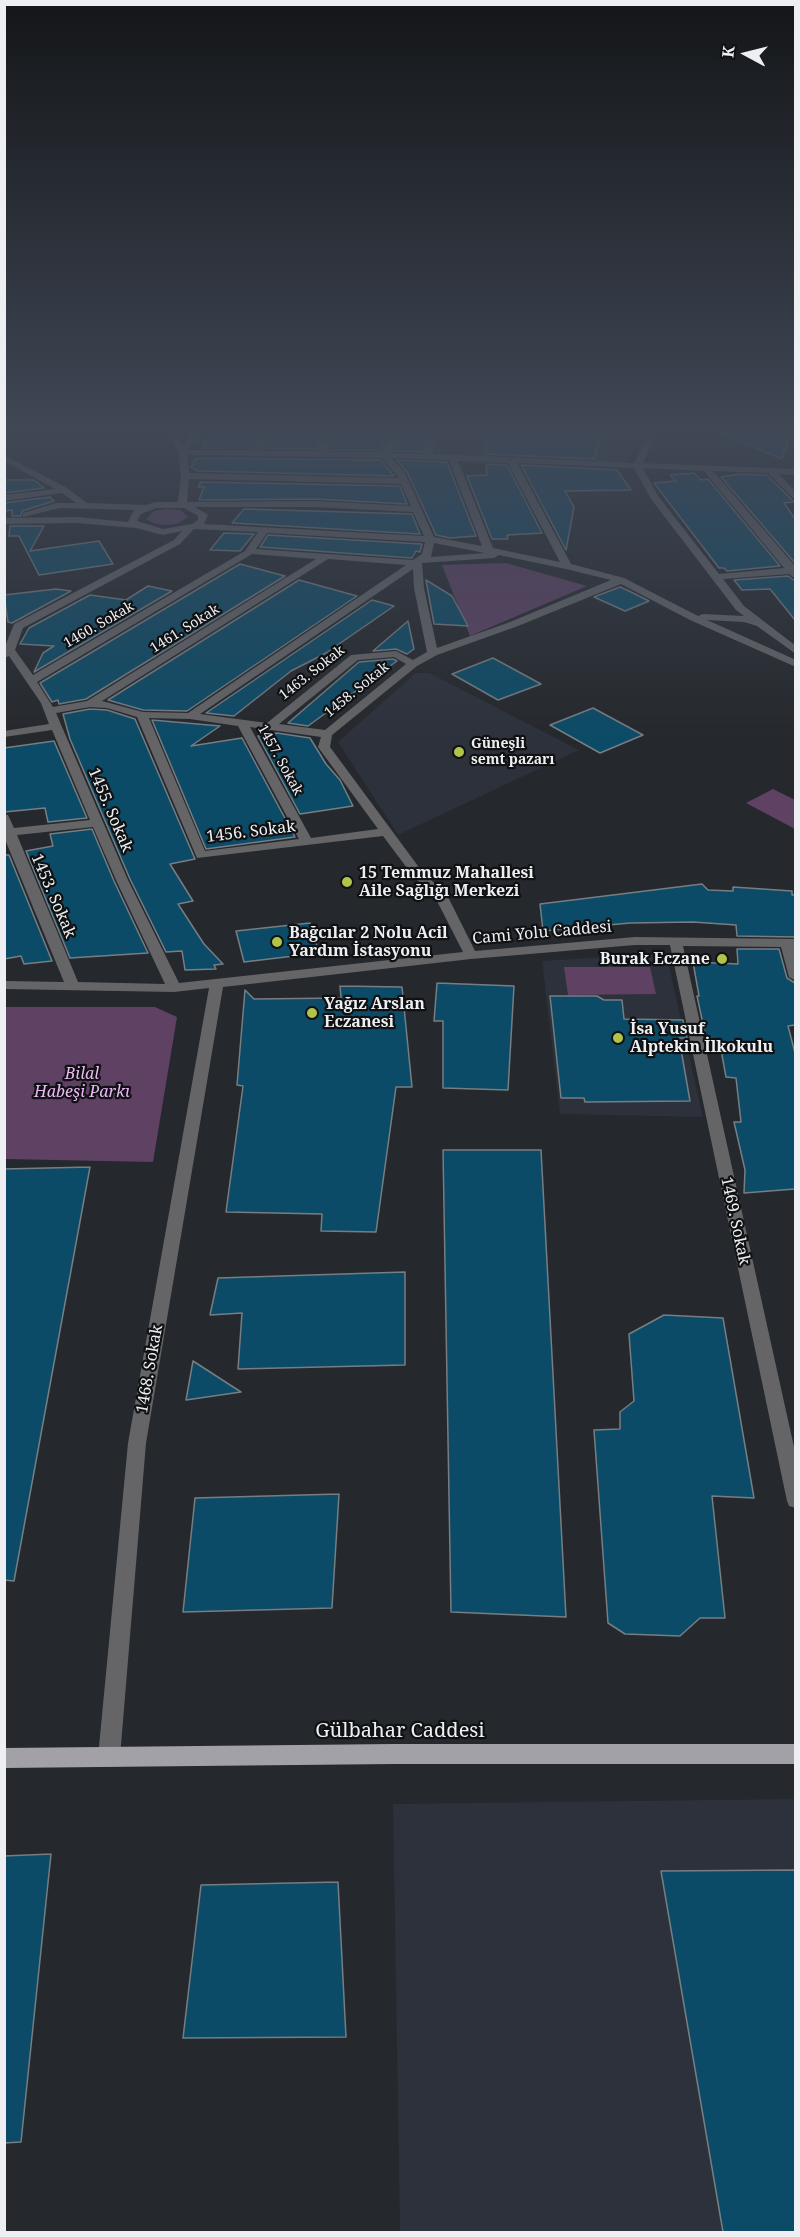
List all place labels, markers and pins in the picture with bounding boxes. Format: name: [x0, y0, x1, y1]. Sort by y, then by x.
place label: Güneşli semt pazarı: [471, 736, 554, 768]
marker: Güneşli semt pazarı: [452, 745, 466, 759]
place label: 15 Temmuz Mahallesi Aile Sağlığı Merkezi: [359, 863, 534, 901]
marker: 15 Temmuz Mahallesi Aile Sağlığı Merkezi: [340, 875, 354, 889]
place label: Bağcılar 2 Nolu Acil Yardım İstasyonu: [289, 923, 448, 961]
marker: Bağcılar 2 Nolu Acil Yardım İstasyonu: [270, 935, 284, 949]
place label: Burak Eczane: [600, 949, 710, 969]
marker: Burak Eczane: [715, 952, 729, 966]
place label: Yağız Arslan Eczanesi: [324, 994, 425, 1032]
marker: Yağız Arslan Eczanesi: [305, 1006, 319, 1020]
place label: İsa Yusuf Alptekin İlkokulu: [630, 1019, 773, 1057]
marker: İsa Yusuf Alptekin İlkokulu: [611, 1031, 625, 1045]

